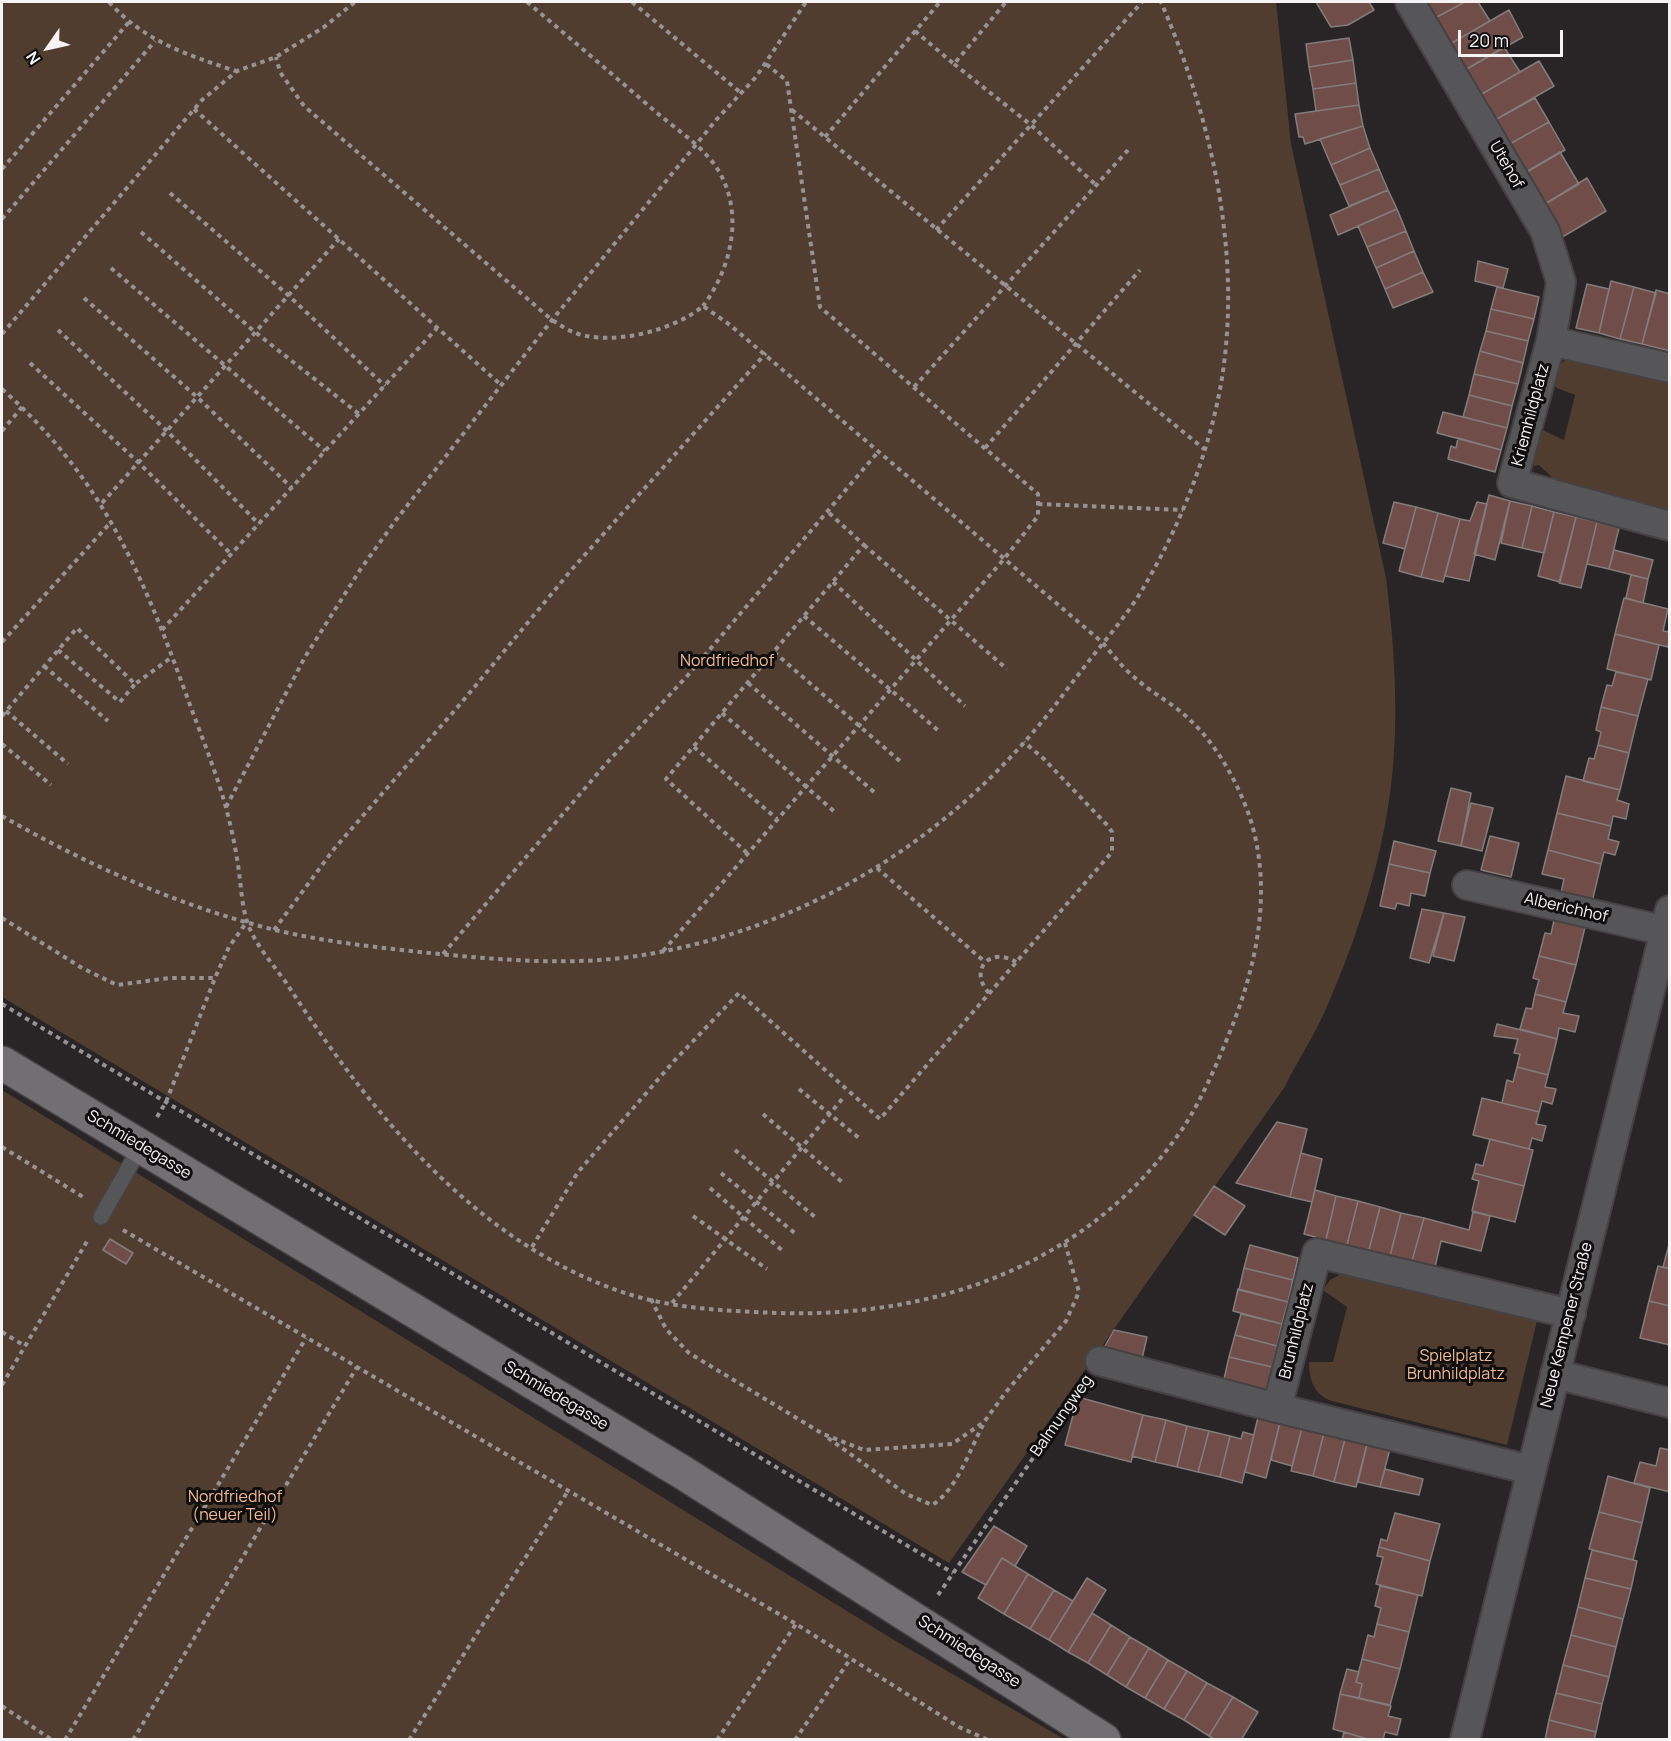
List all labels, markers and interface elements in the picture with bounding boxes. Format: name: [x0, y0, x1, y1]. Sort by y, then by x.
north arrow: [18, 18, 78, 78]
scale bar: [1461, 18, 1566, 56]
text: 20 m: [1469, 28, 1509, 52]
text: N: [21, 47, 45, 69]
street label: Utehof: [1485, 138, 1527, 192]
street label: Kriemhildplatz: [1508, 362, 1554, 468]
park label: Nordfriedhof: [680, 652, 774, 672]
street label: Alberichhof: [1522, 889, 1610, 927]
street label: Schmiedegasse: [83, 1106, 195, 1184]
street label: Neue Kempener Straße: [1537, 1240, 1597, 1410]
street label: Brunhildplatz: [1276, 1281, 1318, 1381]
park label: Spielplatz Brunhildplatz: [1407, 1347, 1505, 1385]
street label: Schmiedegasse: [500, 1357, 612, 1435]
street label: Balmungweg: [1027, 1371, 1097, 1461]
park label: Nordfriedhof (neuer Teil): [188, 1488, 282, 1526]
street label: Schmiedegasse: [914, 1612, 1024, 1692]

